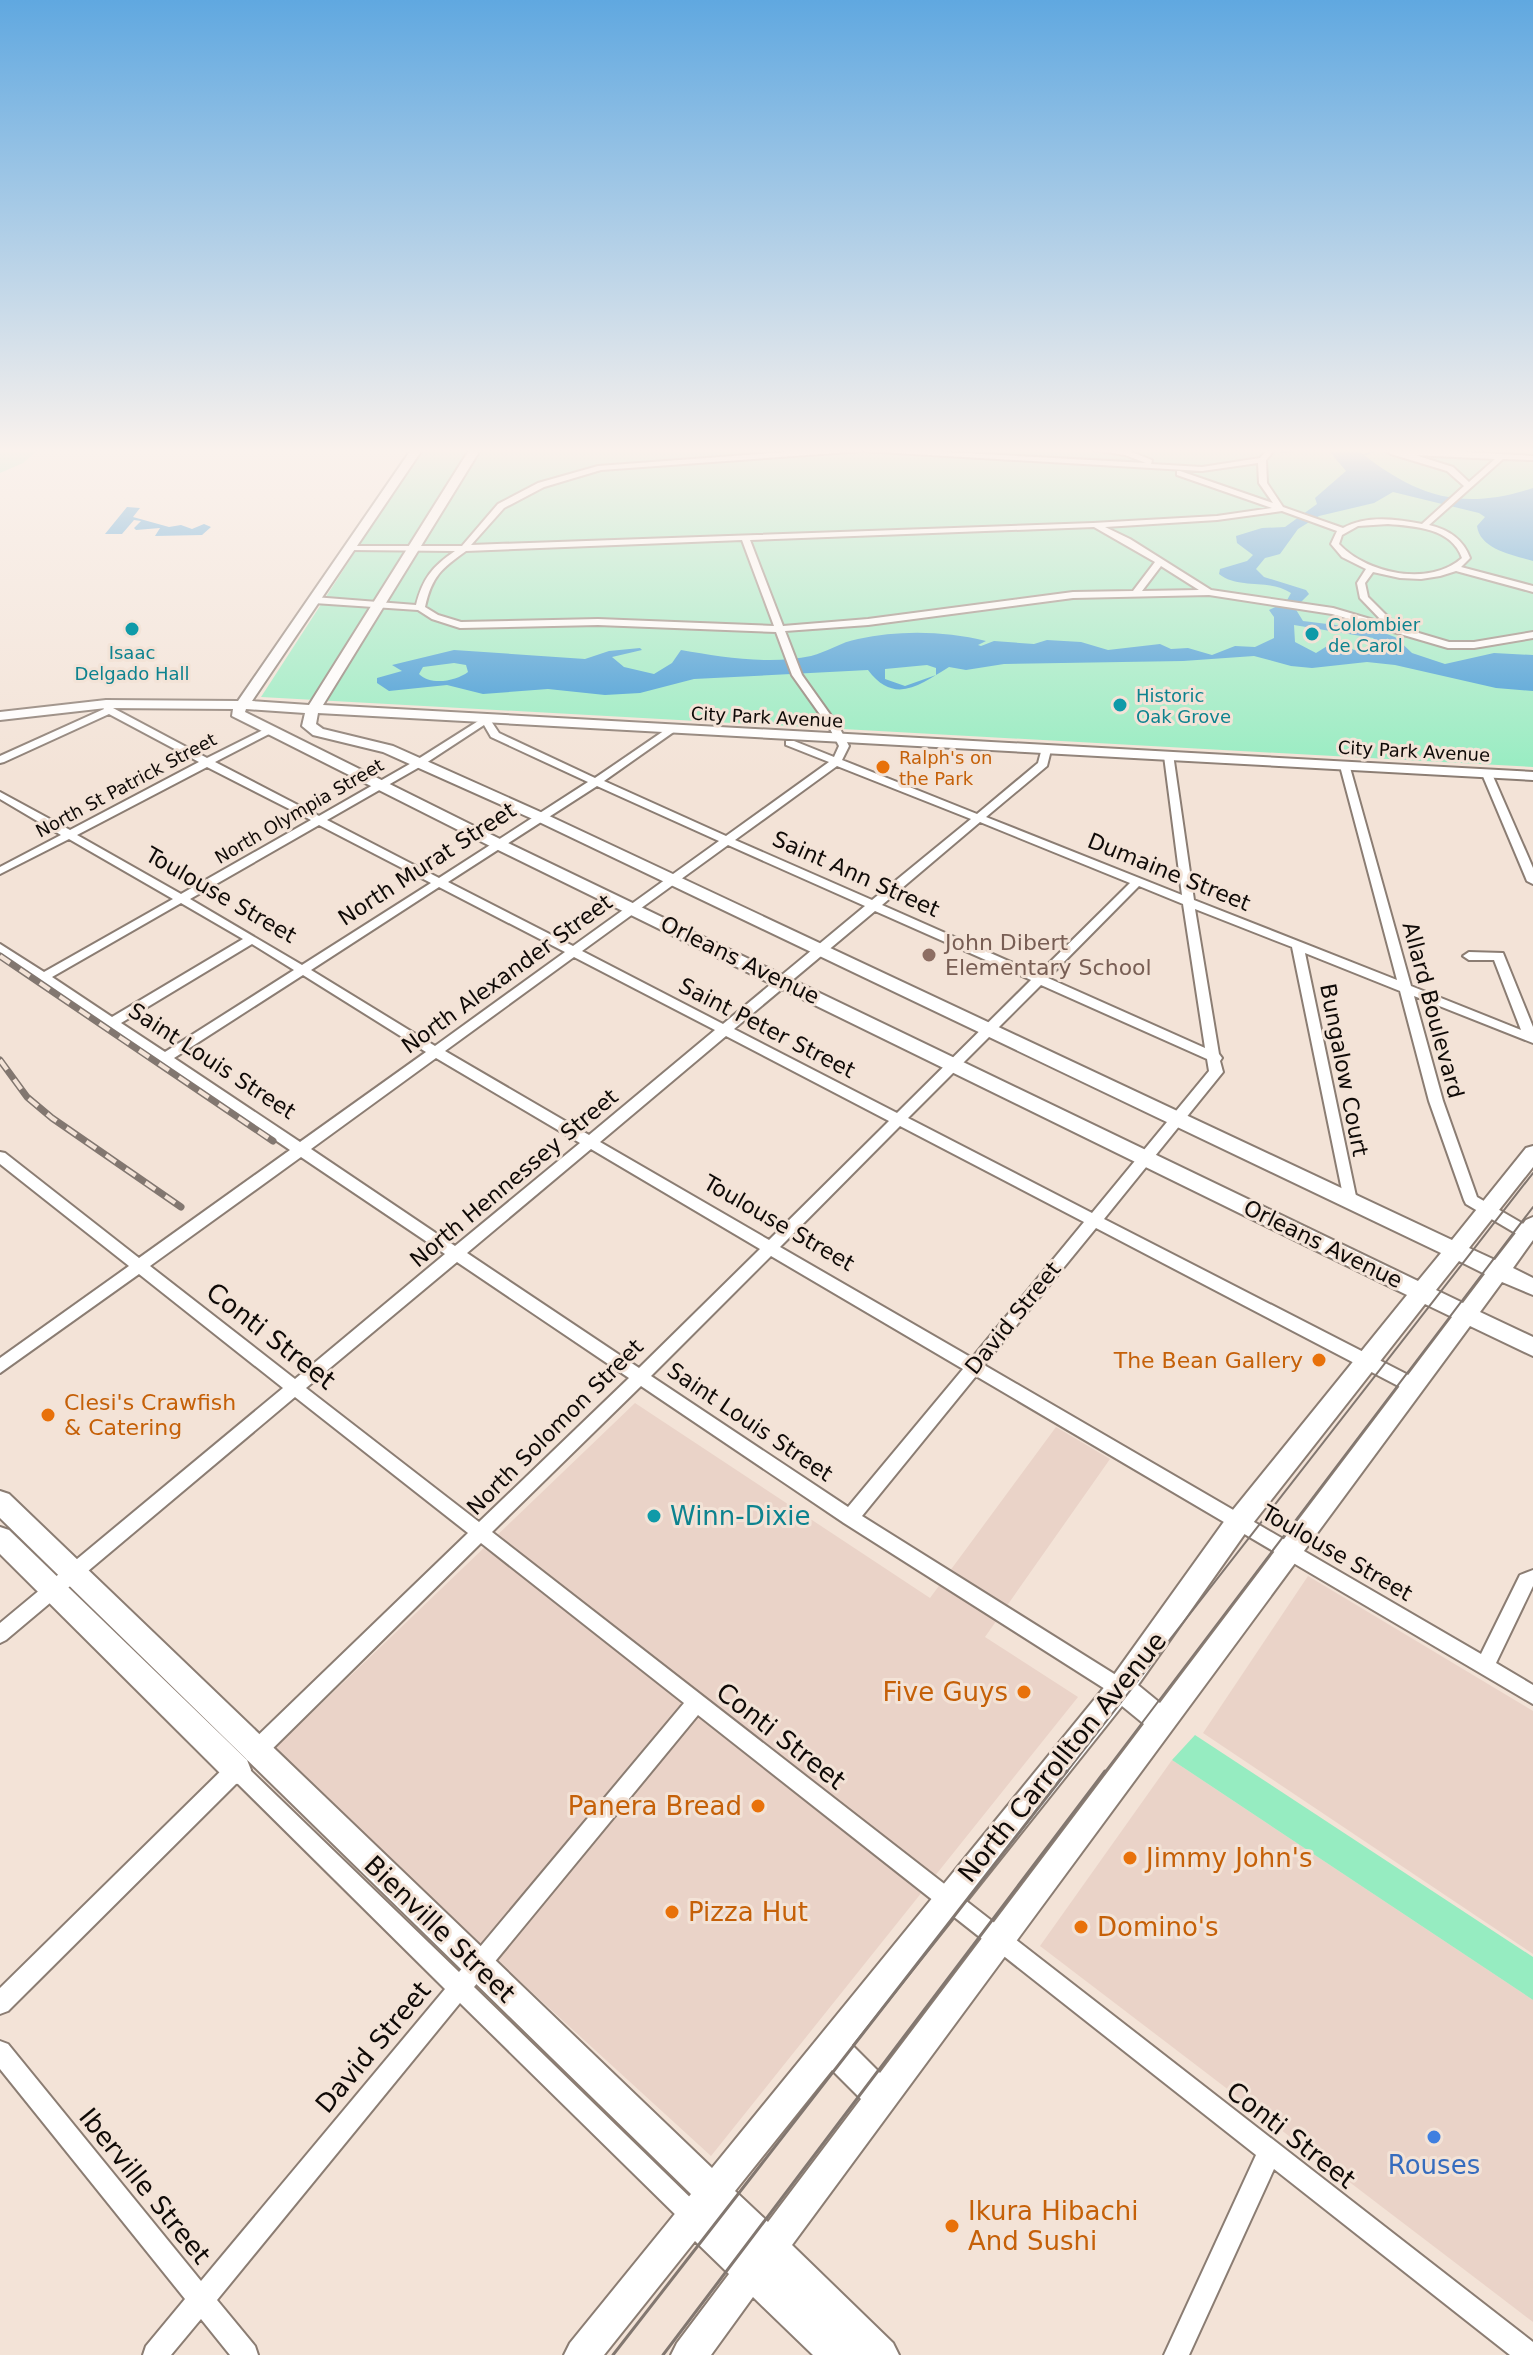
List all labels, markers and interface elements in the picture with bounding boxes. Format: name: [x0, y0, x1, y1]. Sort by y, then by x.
place label: Colombier de Carol: [1328, 614, 1421, 656]
marker: Isaac Delgado Hall: [123, 620, 141, 638]
marker: Colombier de Carol: [1303, 625, 1321, 643]
place label: Isaac Delgado Hall: [74, 642, 190, 684]
place label: Historic Oak Grove: [1136, 685, 1231, 727]
marker: Historic Oak Grove: [1111, 696, 1129, 714]
street label: City Park Avenue: [690, 703, 844, 731]
street label: North St Patrick Street: [32, 728, 220, 842]
street label: City Park Avenue: [1337, 737, 1491, 765]
place label: Ralph's on the Park: [899, 747, 992, 789]
street label: North Olympia Street: [211, 754, 387, 868]
marker: Ralph's on the Park: [874, 758, 892, 776]
street label: North Murat Street: [334, 797, 521, 931]
street label: Saint Ann Street: [769, 826, 944, 922]
street label: Dumaine Street: [1084, 828, 1254, 916]
street label: Toulouse Street: [141, 841, 301, 948]
street label: North Alexander Street: [397, 889, 617, 1059]
street label: Orleans Avenue: [656, 911, 824, 1009]
street label: Allard Boulevard: [1397, 919, 1469, 1101]
place label: John Dibert Elementary School: [943, 930, 1152, 980]
marker: John Dibert Elementary School: [920, 946, 938, 964]
street label: Saint Peter Street: [675, 973, 860, 1083]
street label: Bungalow Court: [1315, 982, 1373, 1159]
street label: Saint Louis Street: [124, 998, 300, 1124]
street label: North Hennessey Street: [405, 1084, 623, 1272]
street label: Toulouse Street: [699, 1169, 859, 1276]
street label: Orleans Avenue: [1239, 1195, 1407, 1293]
street label: David Street: [960, 1256, 1066, 1379]
street label: Conti Street: [201, 1276, 341, 1396]
street label: North Solomon Street: [462, 1334, 648, 1520]
place label: The Bean Gallery: [1113, 1348, 1303, 1373]
marker: The Bean Gallery: [1310, 1351, 1328, 1369]
street label: Saint Louis Street: [663, 1357, 838, 1487]
place label: Clesi's Crawfish & Catering: [64, 1390, 236, 1440]
marker: Clesi's Crawfish & Catering: [39, 1406, 57, 1424]
street label: Toulouse Street: [1257, 1499, 1417, 1606]
place label: Winn-Dixie: [670, 1501, 811, 1531]
marker: Winn-Dixie: [645, 1507, 663, 1525]
street label: North Carrollton Avenue: [952, 1626, 1172, 1888]
street label: Conti Street: [711, 1676, 851, 1796]
place label: Five Guys: [883, 1677, 1008, 1707]
marker: Five Guys: [1015, 1683, 1033, 1701]
place label: Panera Bread: [568, 1791, 742, 1821]
marker: Panera Bread: [749, 1797, 767, 1815]
place label: Jimmy John's: [1144, 1843, 1312, 1873]
street label: Bienville Street: [358, 1849, 522, 2009]
marker: Jimmy John's: [1121, 1849, 1139, 1867]
place label: Pizza Hut: [688, 1897, 808, 1927]
marker: Pizza Hut: [663, 1903, 681, 1921]
place label: Domino's: [1097, 1912, 1219, 1942]
marker: Domino's: [1072, 1918, 1090, 1936]
street label: David Street: [309, 1975, 437, 2119]
street label: Conti Street: [1221, 2075, 1361, 2195]
street label: Iberville Street: [73, 2102, 217, 2270]
marker: Rouses: [1425, 2128, 1443, 2146]
place label: Rouses: [1388, 2150, 1480, 2180]
place label: Ikura Hibachi And Sushi: [968, 2196, 1139, 2256]
marker: Ikura Hibachi And Sushi: [943, 2217, 961, 2235]

